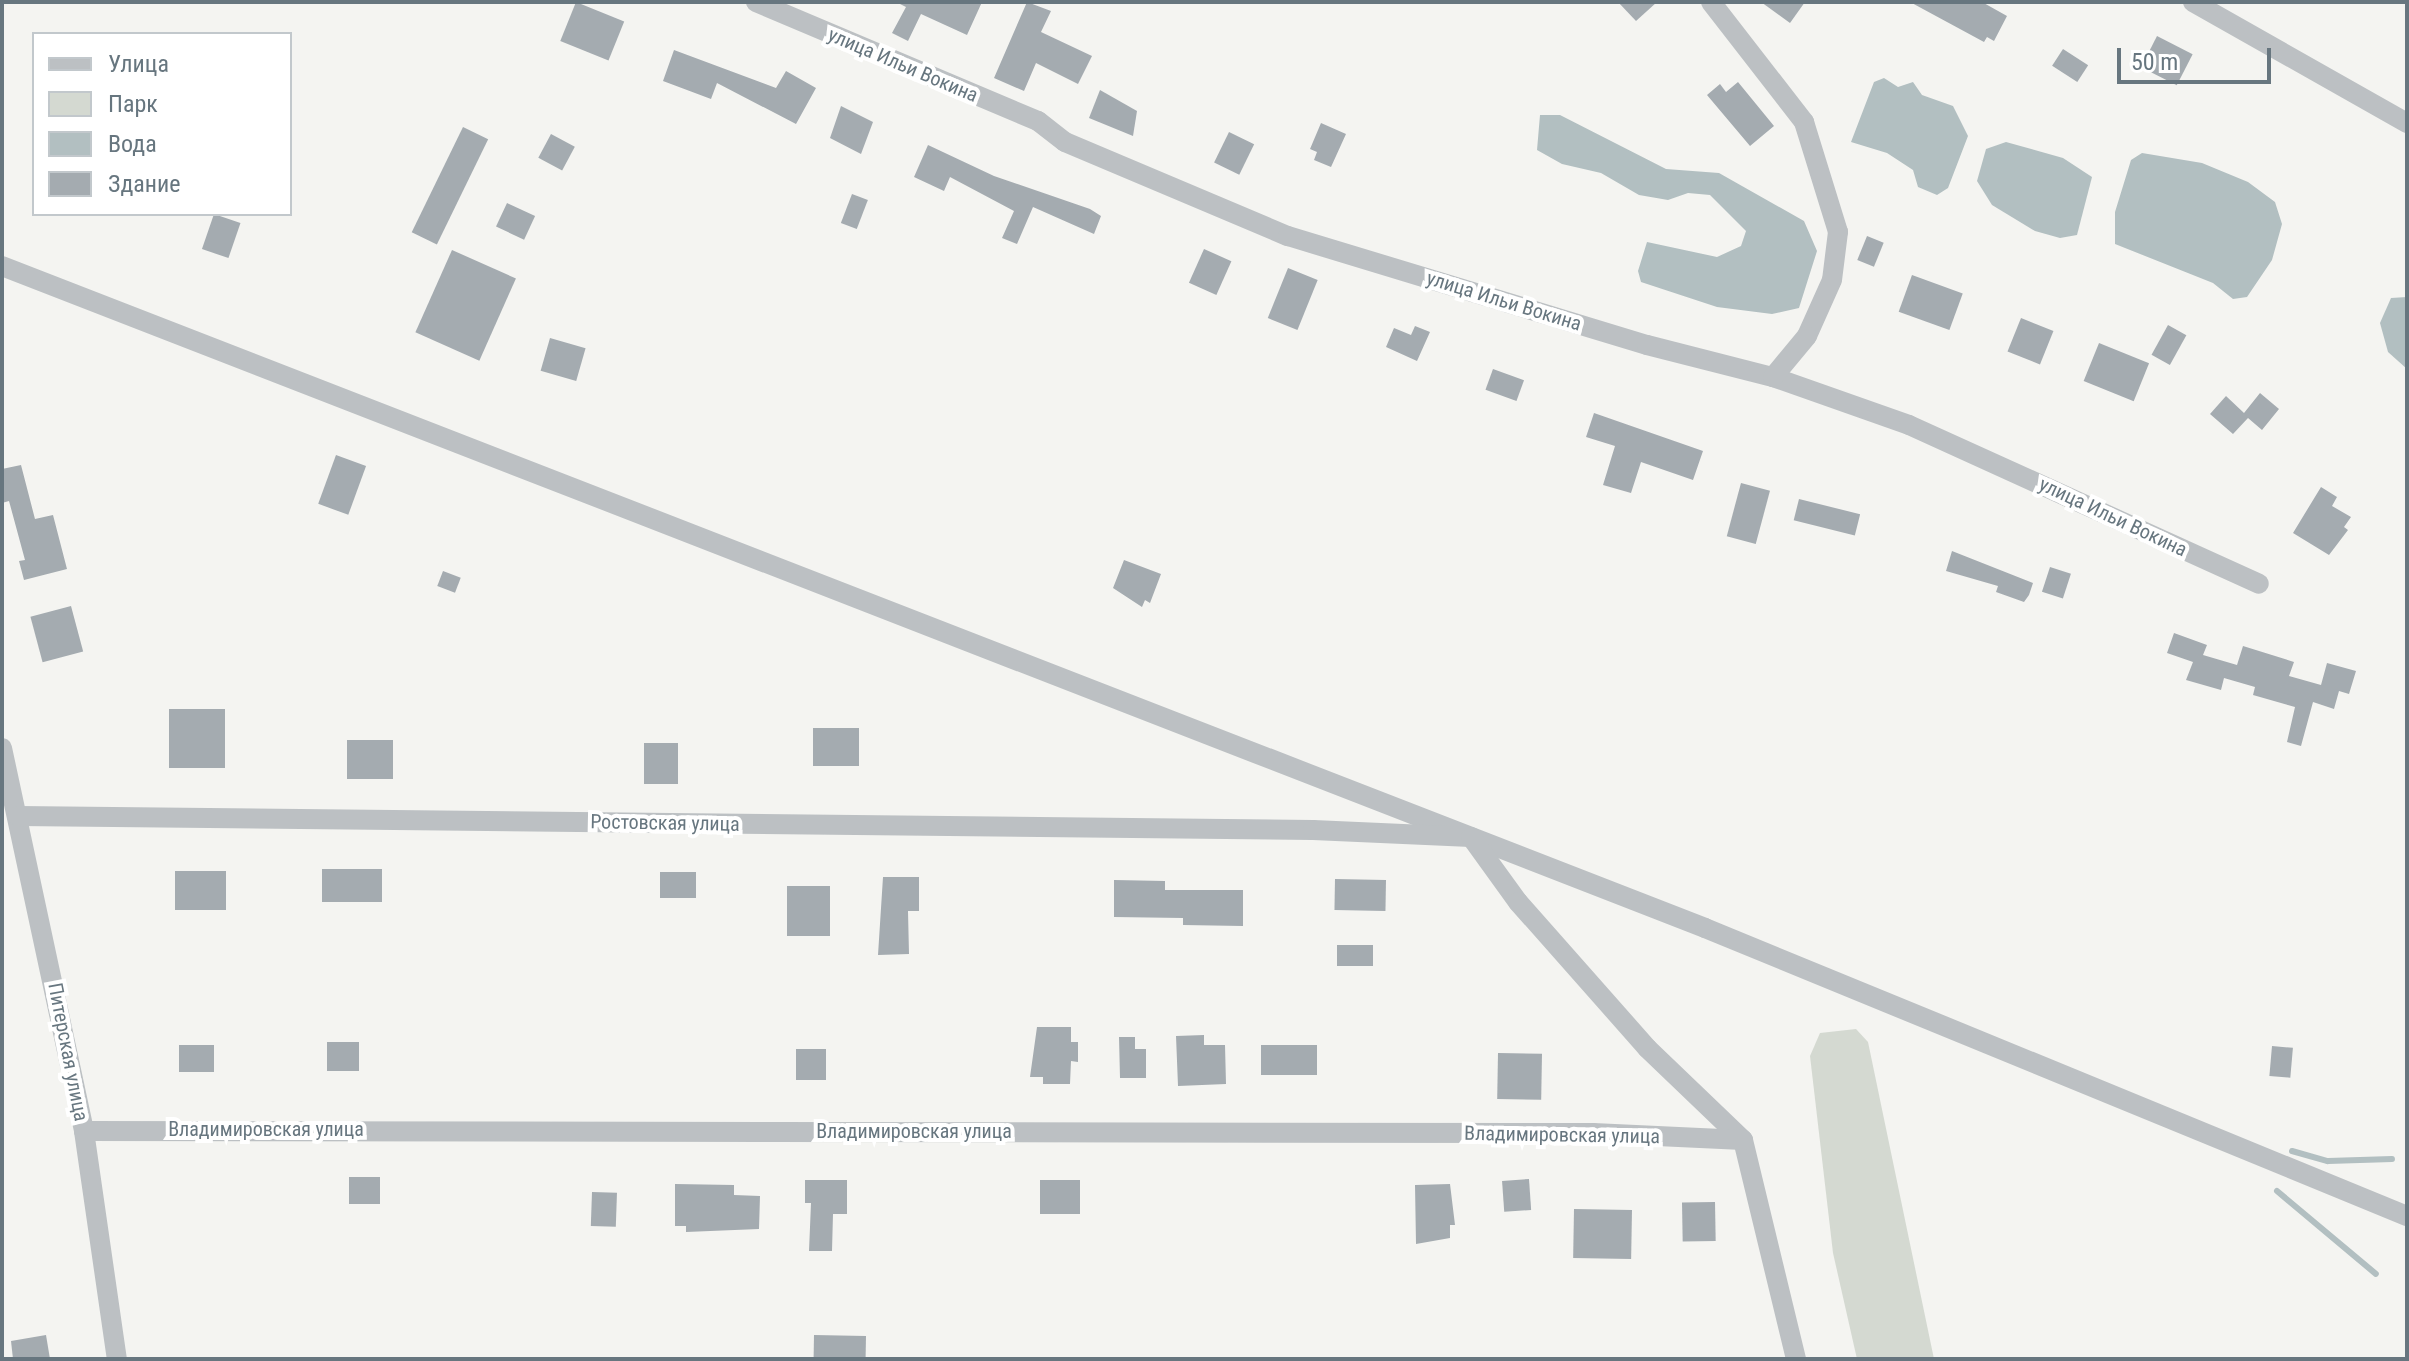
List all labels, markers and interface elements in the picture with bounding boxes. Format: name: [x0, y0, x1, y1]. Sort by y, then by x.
street label: улица Ильи Вокина: [824, 23, 982, 107]
legend: [32, 32, 292, 216]
scale bar: [2121, 32, 2275, 82]
text: 50 m: [2131, 48, 2178, 76]
text: Улица: [108, 50, 169, 78]
text: Парк: [108, 90, 158, 118]
text: Вода: [108, 130, 157, 158]
text: Здание: [108, 170, 180, 198]
street label: улица Ильи Вокина: [1424, 266, 1584, 336]
street label: улица Ильи Вокина: [2035, 472, 2191, 562]
street label: Ростовская улица: [590, 810, 740, 836]
street label: Питерская улица: [43, 981, 93, 1123]
street label: Владимировская улица: [168, 1117, 364, 1141]
street label: Владимировская улица: [816, 1119, 1012, 1143]
street label: Владимировская улица: [1464, 1121, 1660, 1149]

